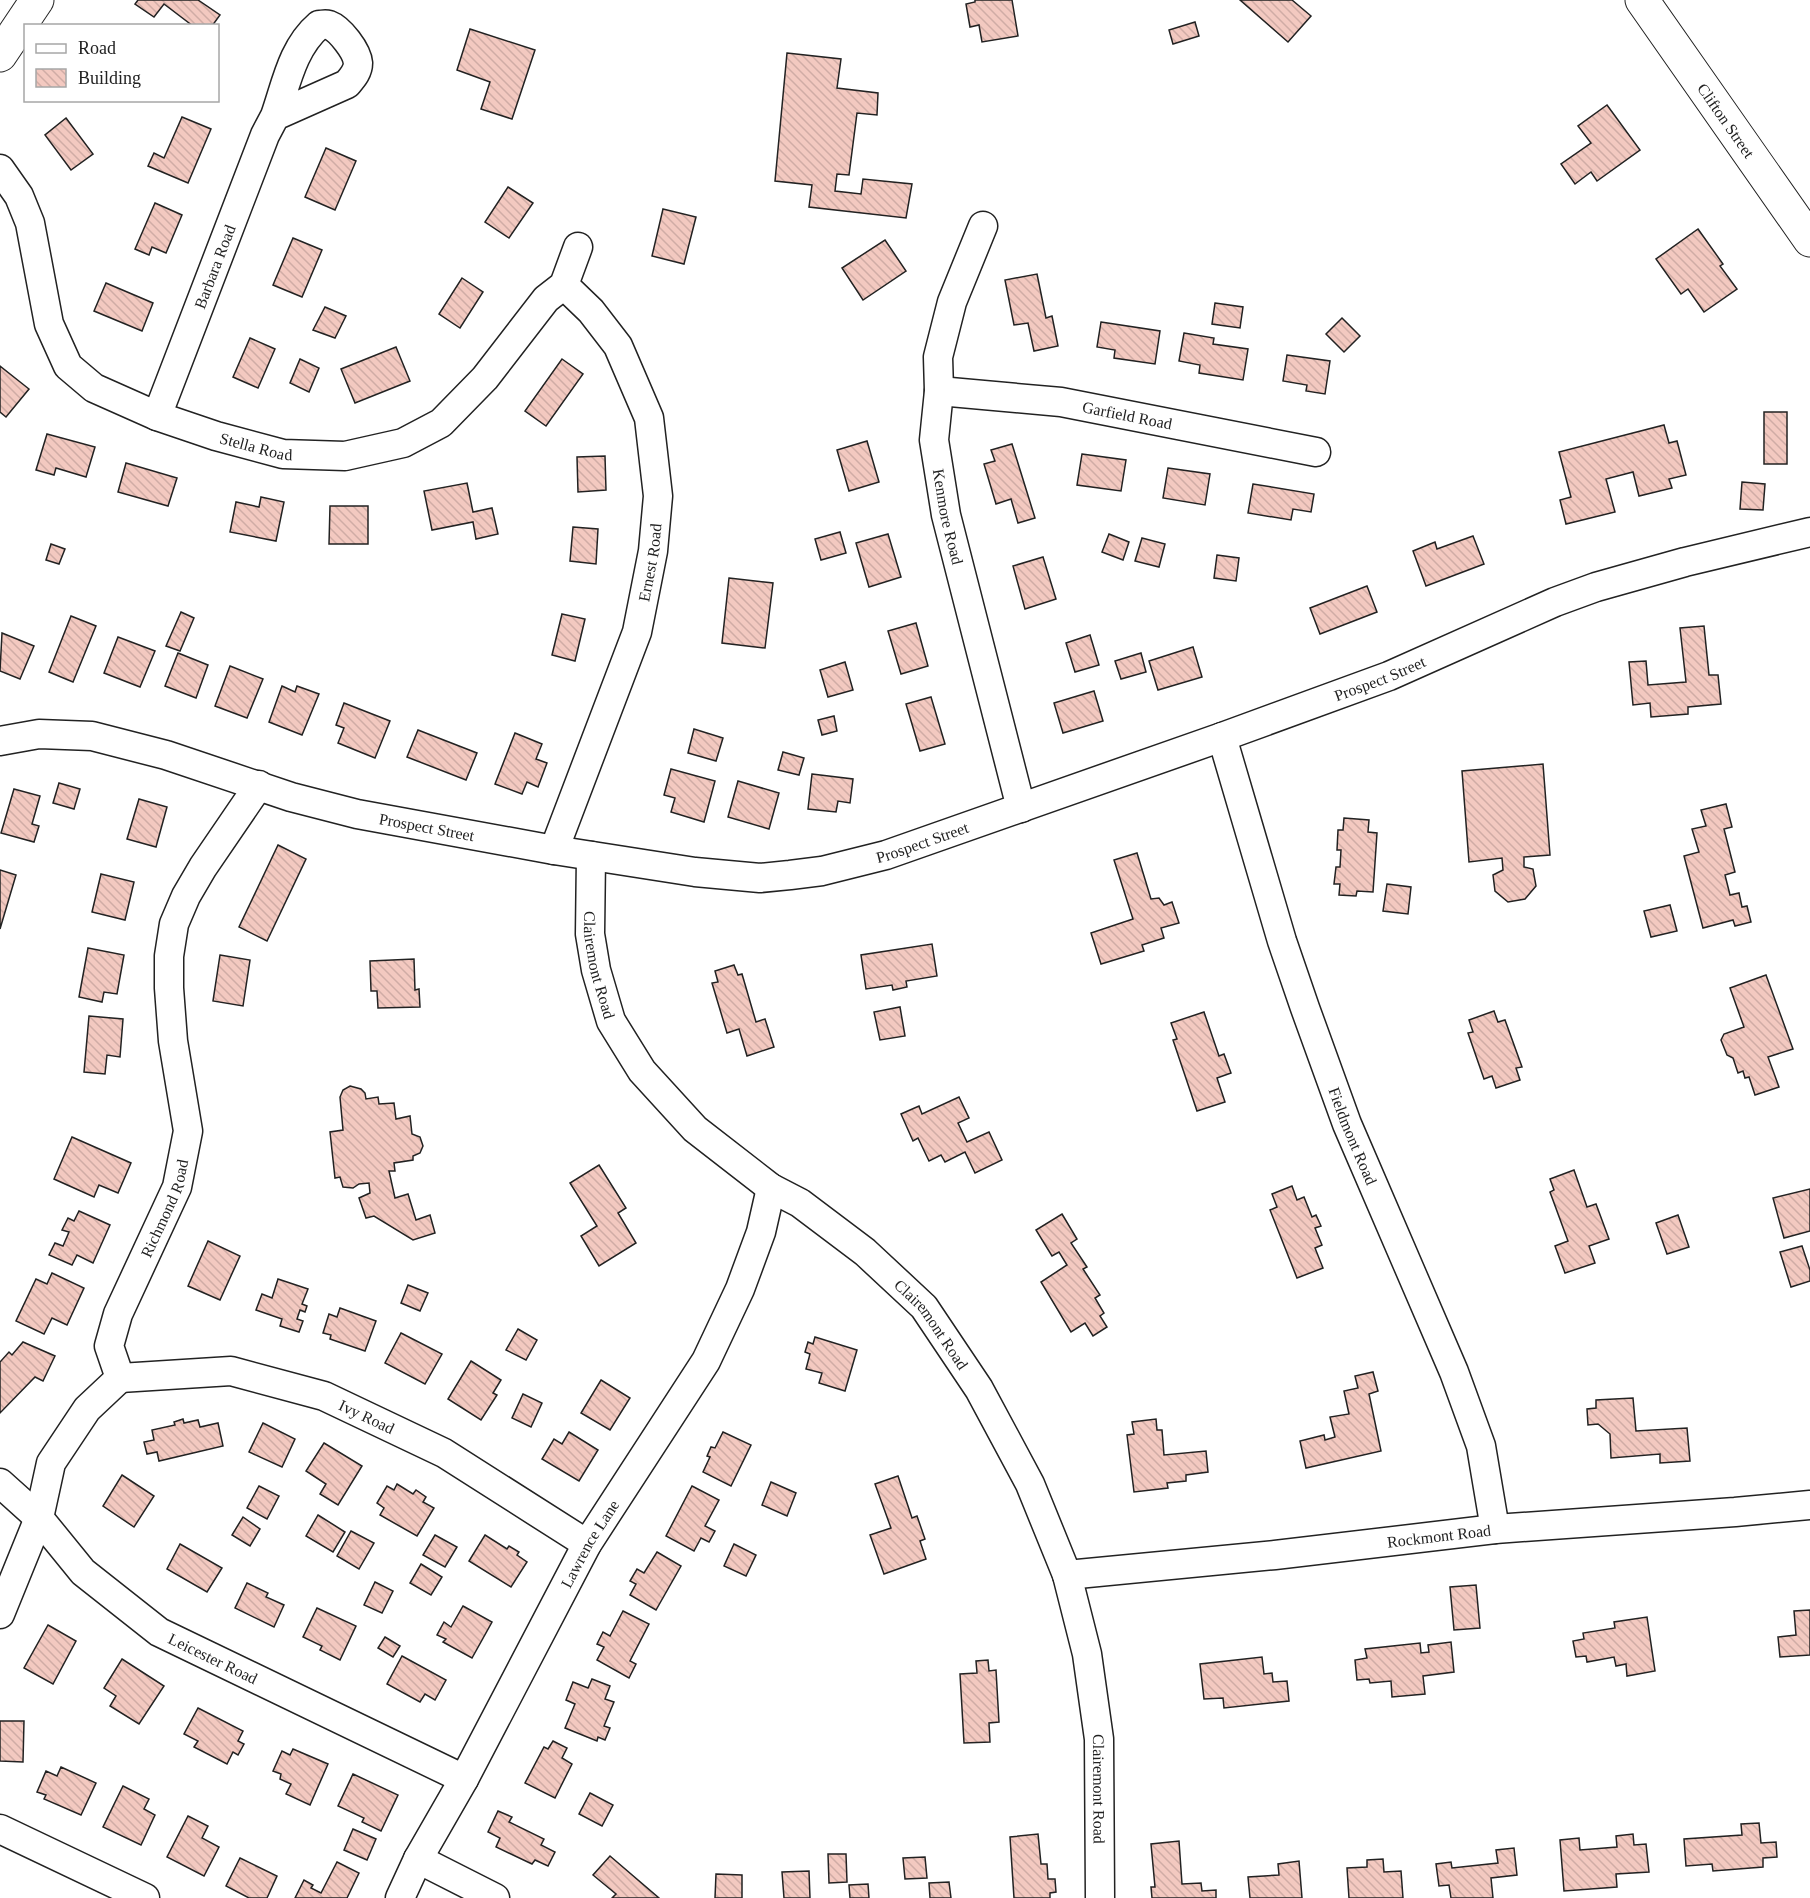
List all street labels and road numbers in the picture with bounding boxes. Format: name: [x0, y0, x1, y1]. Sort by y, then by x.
street label: Clifton Street: [1694, 80, 1758, 161]
street label: Barbara Road: [191, 222, 238, 311]
street label: Garfield Road: [1081, 398, 1174, 432]
street label: Stella Road: [218, 429, 293, 463]
street label: Kenmore Road: [930, 468, 967, 566]
street label: Ernest Road: [635, 523, 664, 603]
street label: Prospect Street: [1332, 652, 1428, 704]
street label: Prospect Street: [378, 810, 476, 844]
street label: Prospect Street: [874, 818, 971, 866]
street label: Clairemont Road: [582, 911, 618, 1021]
street label: Fieldmont Road: [1326, 1085, 1381, 1187]
street label: Richmond Road: [137, 1158, 191, 1260]
street label: Clairemont Road: [891, 1276, 972, 1372]
street label: Ivy Road: [337, 1396, 397, 1437]
street label: Lawrence Lane: [557, 1497, 622, 1590]
street label: Rockmont Road: [1386, 1521, 1492, 1550]
street label: Leicester Road: [166, 1629, 260, 1687]
street label: Clairemont Road: [1090, 1734, 1108, 1844]

